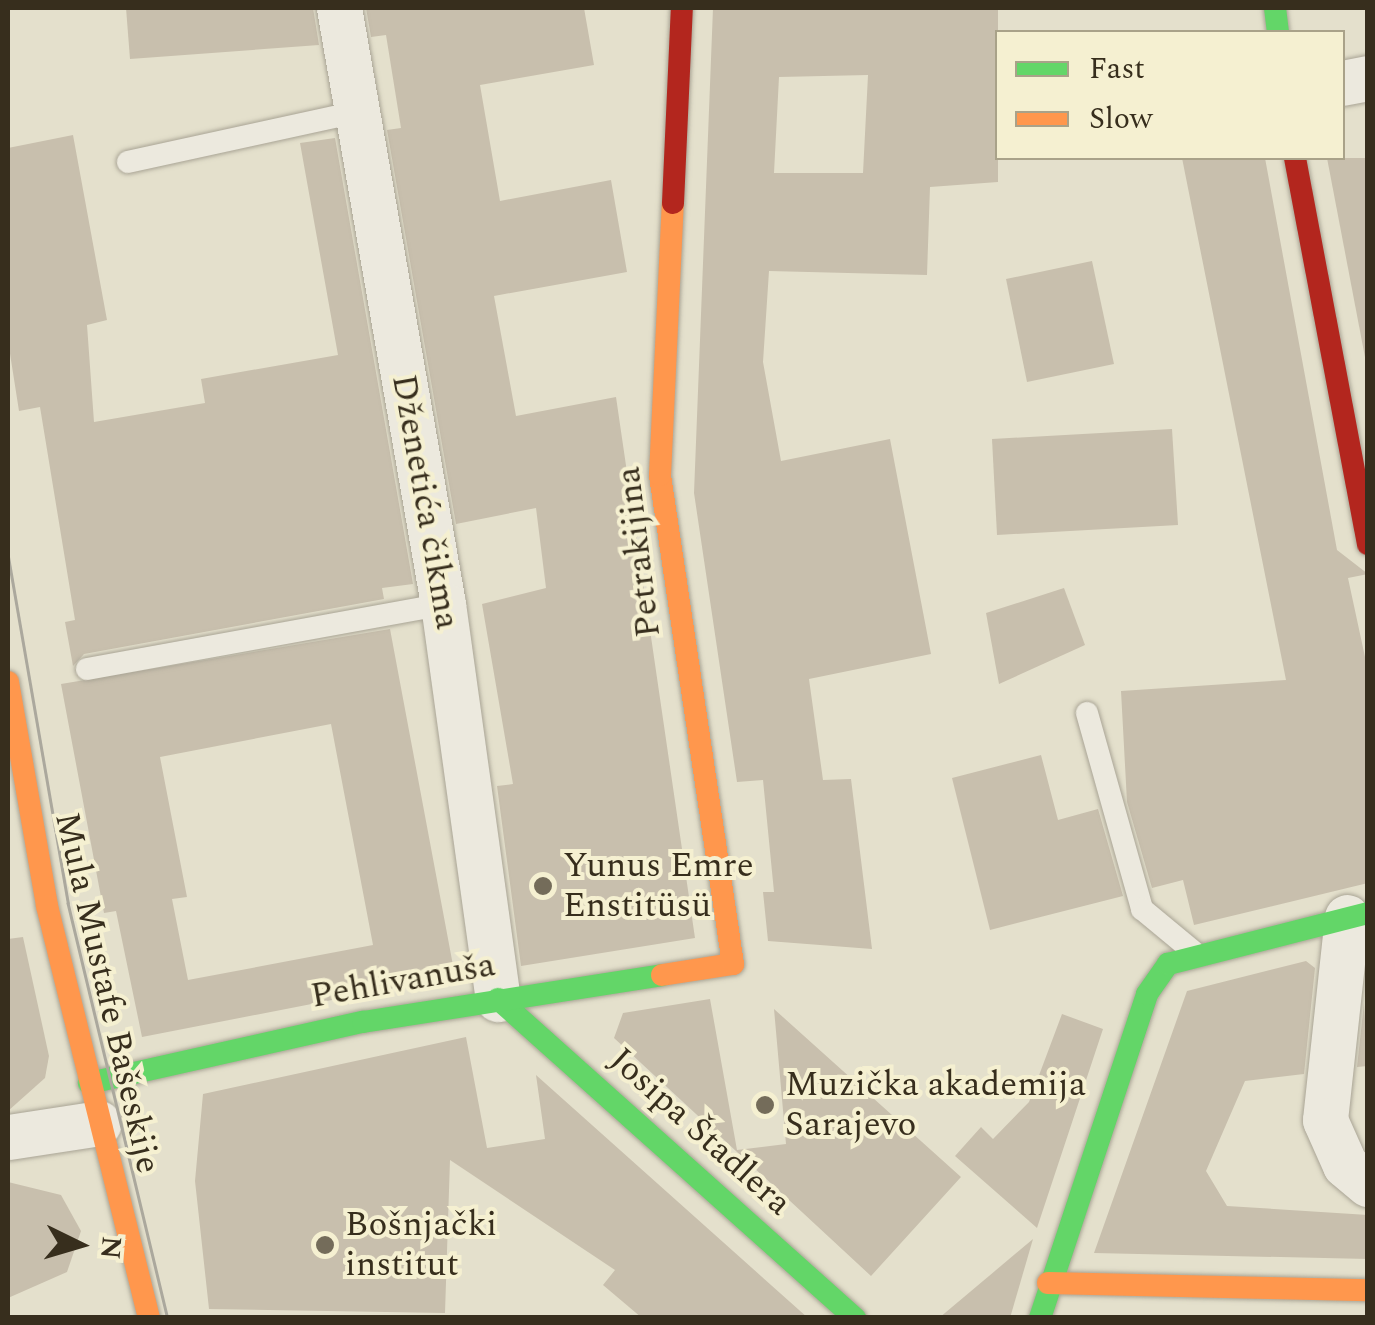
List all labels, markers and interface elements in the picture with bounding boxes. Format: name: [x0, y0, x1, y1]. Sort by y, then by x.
legend: [995, 30, 1345, 160]
text: Fast: [1089, 46, 1145, 92]
text: Slow: [1089, 96, 1153, 142]
street label: Dženetića čikma: [382, 371, 468, 633]
street label: Petrakijina: [608, 464, 670, 640]
street label: Mula Mustafe Bašeskije: [45, 808, 169, 1178]
place label: Yunus Emre Enstitüsü: [563, 845, 754, 927]
marker: Yunus Emre Enstitüsü: [532, 875, 554, 897]
street label: Pehlivanuša: [308, 944, 498, 1018]
street label: Josipa Štadlera: [600, 1039, 800, 1225]
place label: Muzička akademija Sarajevo: [785, 1064, 1086, 1146]
marker: Muzička akademija Sarajevo: [754, 1094, 776, 1116]
north arrow: [30, 1195, 130, 1295]
place label: Bošnjački institut: [345, 1204, 497, 1286]
text: N: [88, 1234, 133, 1261]
marker: Bošnjački institut: [314, 1234, 336, 1256]

